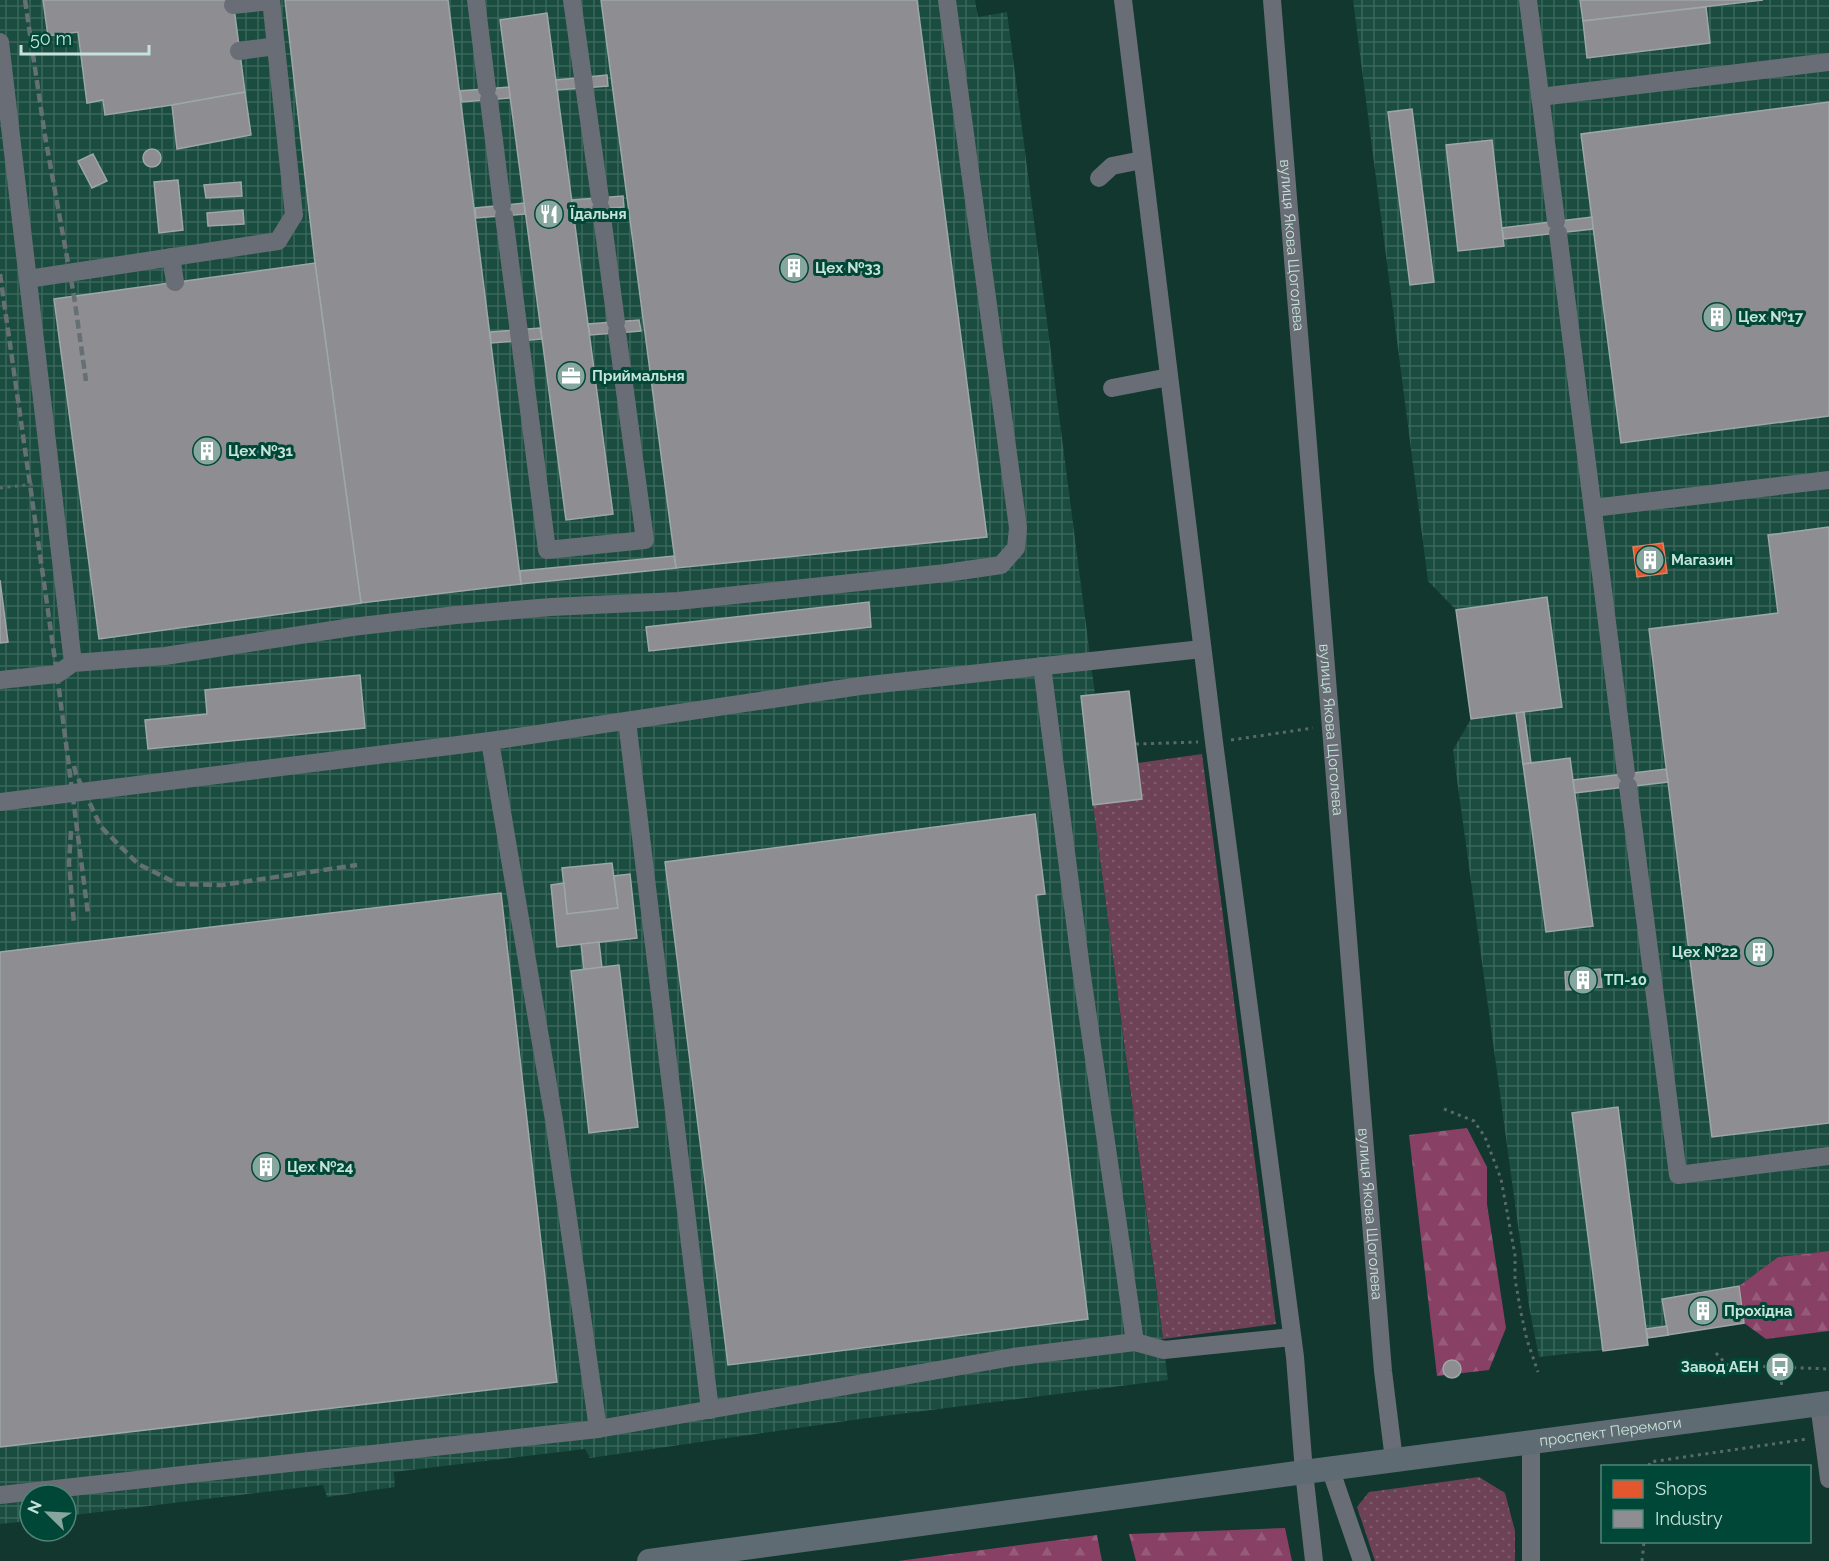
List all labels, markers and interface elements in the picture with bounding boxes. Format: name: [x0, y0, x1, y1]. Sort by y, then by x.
scale bar: [21, 18, 148, 56]
text: 50 m: [30, 28, 72, 49]
street label: вулиця Якова Щоголева: [1276, 159, 1308, 332]
restaurant icon: Їдальня: [533, 198, 565, 230]
place label: Їдальня: [569, 205, 627, 223]
building icon: Цех №33: [778, 252, 810, 284]
place label: Цех №33: [815, 259, 881, 277]
building icon: Цех №17: [1701, 301, 1733, 333]
place label: Цех №17: [1738, 308, 1804, 326]
office icon: Приймальня: [555, 360, 587, 392]
place label: Приймальня: [592, 367, 685, 385]
building icon: Цех №31: [191, 435, 223, 467]
place label: Цех №31: [228, 442, 294, 460]
building icon: Магазин: [1634, 544, 1666, 576]
place label: Магазин: [1671, 551, 1733, 569]
street label: вулиця Якова Щоголева: [1315, 643, 1347, 816]
building icon: Цех №22: [1743, 936, 1775, 968]
place label: Цех №22: [1672, 943, 1738, 961]
building icon: ТП-10: [1567, 964, 1599, 996]
place label: ТП-10: [1604, 971, 1647, 989]
street label: вулиця Якова Щоголева: [1354, 1127, 1386, 1301]
building icon: Цех №24: [250, 1151, 282, 1183]
place label: Цех №24: [287, 1158, 354, 1176]
building icon: Прохідна: [1687, 1295, 1719, 1327]
place label: Прохідна: [1724, 1302, 1793, 1320]
bus stop icon: Завод АЕН: [1764, 1351, 1796, 1383]
place label: Завод АЕН: [1681, 1358, 1759, 1376]
street label: проспект Перемоги: [1538, 1413, 1683, 1450]
legend: [1601, 1465, 1811, 1543]
text: Shops: [1655, 1478, 1707, 1499]
north arrow: [18, 1483, 78, 1543]
text: N: [24, 1498, 46, 1517]
text: Industry: [1655, 1508, 1723, 1529]

